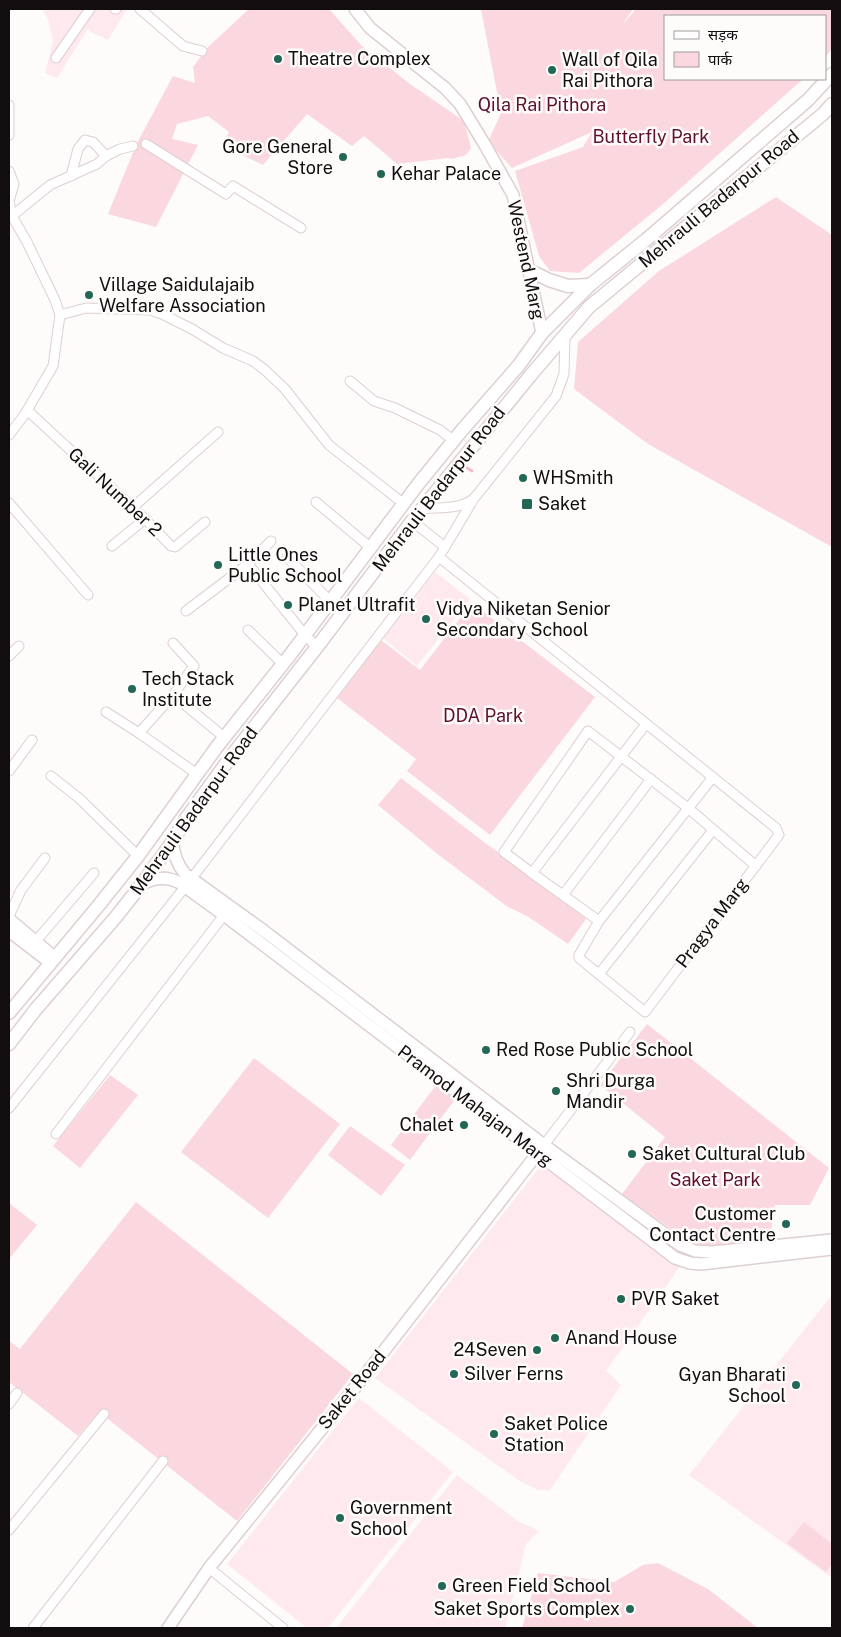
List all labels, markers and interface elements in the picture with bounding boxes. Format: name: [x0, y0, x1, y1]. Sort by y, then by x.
legend: [664, 15, 826, 80]
text: सड़क: [708, 26, 738, 43]
place label: Theatre Complex: [288, 48, 431, 69]
place label: Wall of Qila Rai Pithora: [562, 49, 658, 91]
text: पार्क: [708, 51, 732, 68]
marker: Theatre Complex: [272, 53, 284, 65]
marker: Wall of Qila Rai Pithora: [546, 64, 558, 76]
park label: Qila Rai Pithora: [478, 94, 606, 115]
street label: Mehrauli Badarpur Road: [634, 125, 803, 272]
park label: Butterfly Park: [593, 126, 709, 147]
place label: Gore General Store: [222, 136, 333, 178]
marker: Gore General Store: [337, 151, 349, 163]
place label: Kehar Palace: [391, 163, 501, 184]
marker: Kehar Palace: [375, 168, 387, 180]
street label: Westend Marg: [504, 198, 549, 322]
place label: Village Saidulajaib Welfare Association: [99, 274, 266, 316]
marker: Village Saidulajaib Welfare Association: [83, 289, 95, 301]
street label: Mehrauli Badarpur Road: [368, 402, 509, 575]
street label: Gali Number 2: [64, 443, 166, 540]
place label: WHSmith: [533, 467, 613, 488]
marker: WHSmith: [517, 472, 529, 484]
place label: Saket: [538, 493, 586, 514]
marker: Saket: [520, 497, 534, 511]
place label: Little Ones Public School: [228, 544, 342, 586]
marker: Little Ones Public School: [212, 559, 224, 571]
place label: Planet Ultrafit: [298, 594, 416, 615]
place label: Vidya Niketan Senior Secondary School: [436, 598, 611, 640]
marker: Planet Ultrafit: [282, 599, 294, 611]
marker: Vidya Niketan Senior Secondary School: [420, 613, 432, 625]
place label: Tech Stack Institute: [142, 668, 234, 710]
marker: Tech Stack Institute: [126, 683, 138, 695]
park label: DDA Park: [443, 705, 523, 726]
street label: Mehrauli Badarpur Road: [125, 722, 262, 899]
street label: Pragya Marg: [671, 874, 752, 972]
place label: Red Rose Public School: [496, 1039, 693, 1060]
street label: Pramod Mahajan Marg: [394, 1041, 557, 1171]
marker: Red Rose Public School: [480, 1044, 492, 1056]
place label: Shri Durga Mandir: [566, 1070, 655, 1112]
marker: Shri Durga Mandir: [550, 1085, 562, 1097]
place label: Chalet: [400, 1114, 454, 1135]
marker: Chalet: [458, 1119, 470, 1131]
place label: Saket Cultural Club: [642, 1143, 805, 1164]
marker: Saket Cultural Club: [626, 1148, 638, 1160]
park label: Saket Park: [669, 1169, 761, 1190]
place label: Customer Contact Centre: [649, 1203, 776, 1245]
marker: Customer Contact Centre: [780, 1218, 792, 1230]
place label: PVR Saket: [631, 1288, 720, 1309]
marker: PVR Saket: [615, 1293, 627, 1305]
place label: Anand House: [565, 1327, 677, 1348]
marker: Anand House: [549, 1332, 561, 1344]
place label: 24Seven: [453, 1339, 527, 1360]
marker: 24Seven: [531, 1344, 543, 1356]
street label: Saket Road: [313, 1346, 390, 1433]
place label: Silver Ferns: [464, 1363, 563, 1384]
place label: Gyan Bharati School: [679, 1364, 786, 1406]
marker: Silver Ferns: [448, 1368, 460, 1380]
marker: Gyan Bharati School: [790, 1379, 802, 1391]
place label: Saket Police Station: [504, 1413, 608, 1455]
marker: Saket Police Station: [488, 1428, 500, 1440]
place label: Government School: [350, 1497, 452, 1539]
marker: Government School: [334, 1512, 346, 1524]
place label: Green Field School: [452, 1575, 611, 1596]
marker: Green Field School: [436, 1580, 448, 1592]
place label: Saket Sports Complex: [434, 1598, 620, 1619]
marker: Saket Sports Complex: [624, 1603, 636, 1615]

